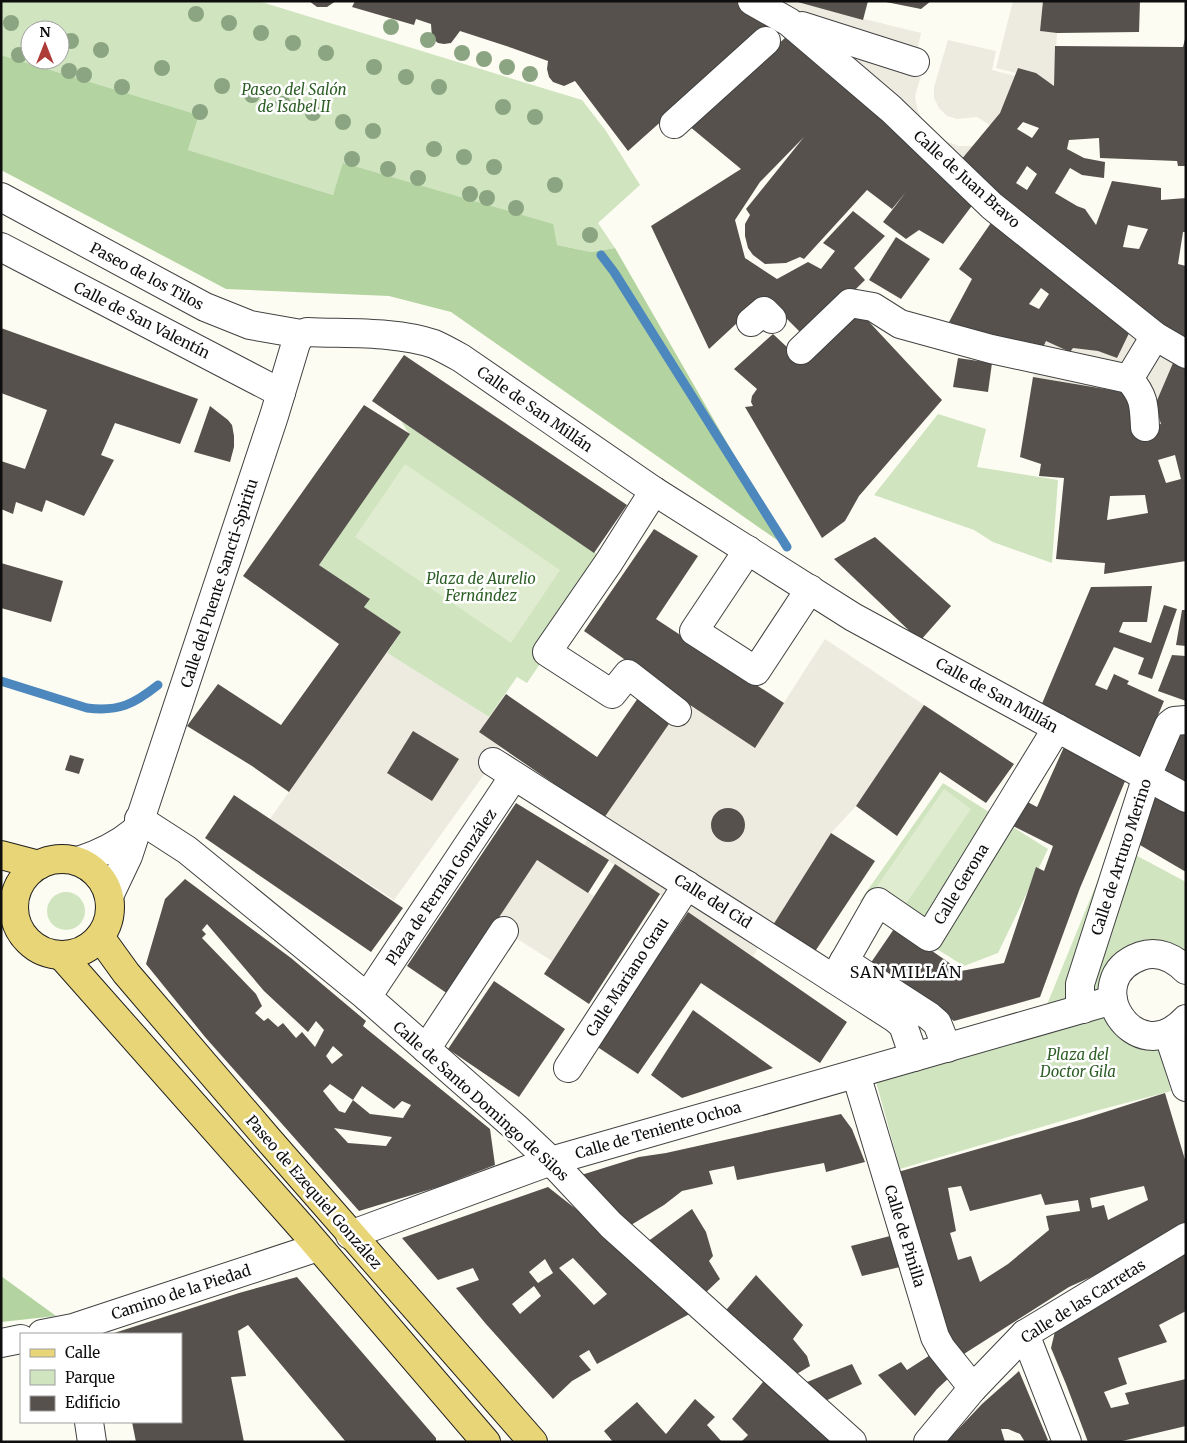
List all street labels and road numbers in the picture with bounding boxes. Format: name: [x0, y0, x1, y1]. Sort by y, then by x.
street label: Calle de Juan Bravo: [910, 126, 1024, 232]
street label: Paseo de los Tilos: [87, 238, 207, 314]
street label: Calle de San Valentín: [71, 277, 213, 363]
street label: Calle de San Millán: [473, 362, 597, 456]
street label: Calle del Puente Sancti-Spiritu: [176, 476, 262, 690]
street label: Calle de San Millán: [933, 654, 1062, 737]
street label: Calle de Arturo Merino: [1087, 776, 1155, 938]
street label: Plaza de Fernán González: [381, 805, 501, 969]
street label: Calle Gerona: [929, 840, 993, 928]
street label: Calle del Cid: [671, 870, 755, 932]
street label: Calle Mariano Grau: [581, 914, 673, 1040]
street label: Calle de Santo Domingo de Silos: [389, 1017, 573, 1185]
street label: Calle de Teniente Ochoa: [573, 1097, 743, 1163]
street label: Paseo de Ezequiel González: [242, 1111, 386, 1273]
street label: Calle de Pinilla: [880, 1183, 930, 1289]
street label: Calle de las Carretas: [1017, 1255, 1149, 1347]
street label: Camino de la Piedad: [109, 1260, 253, 1324]

